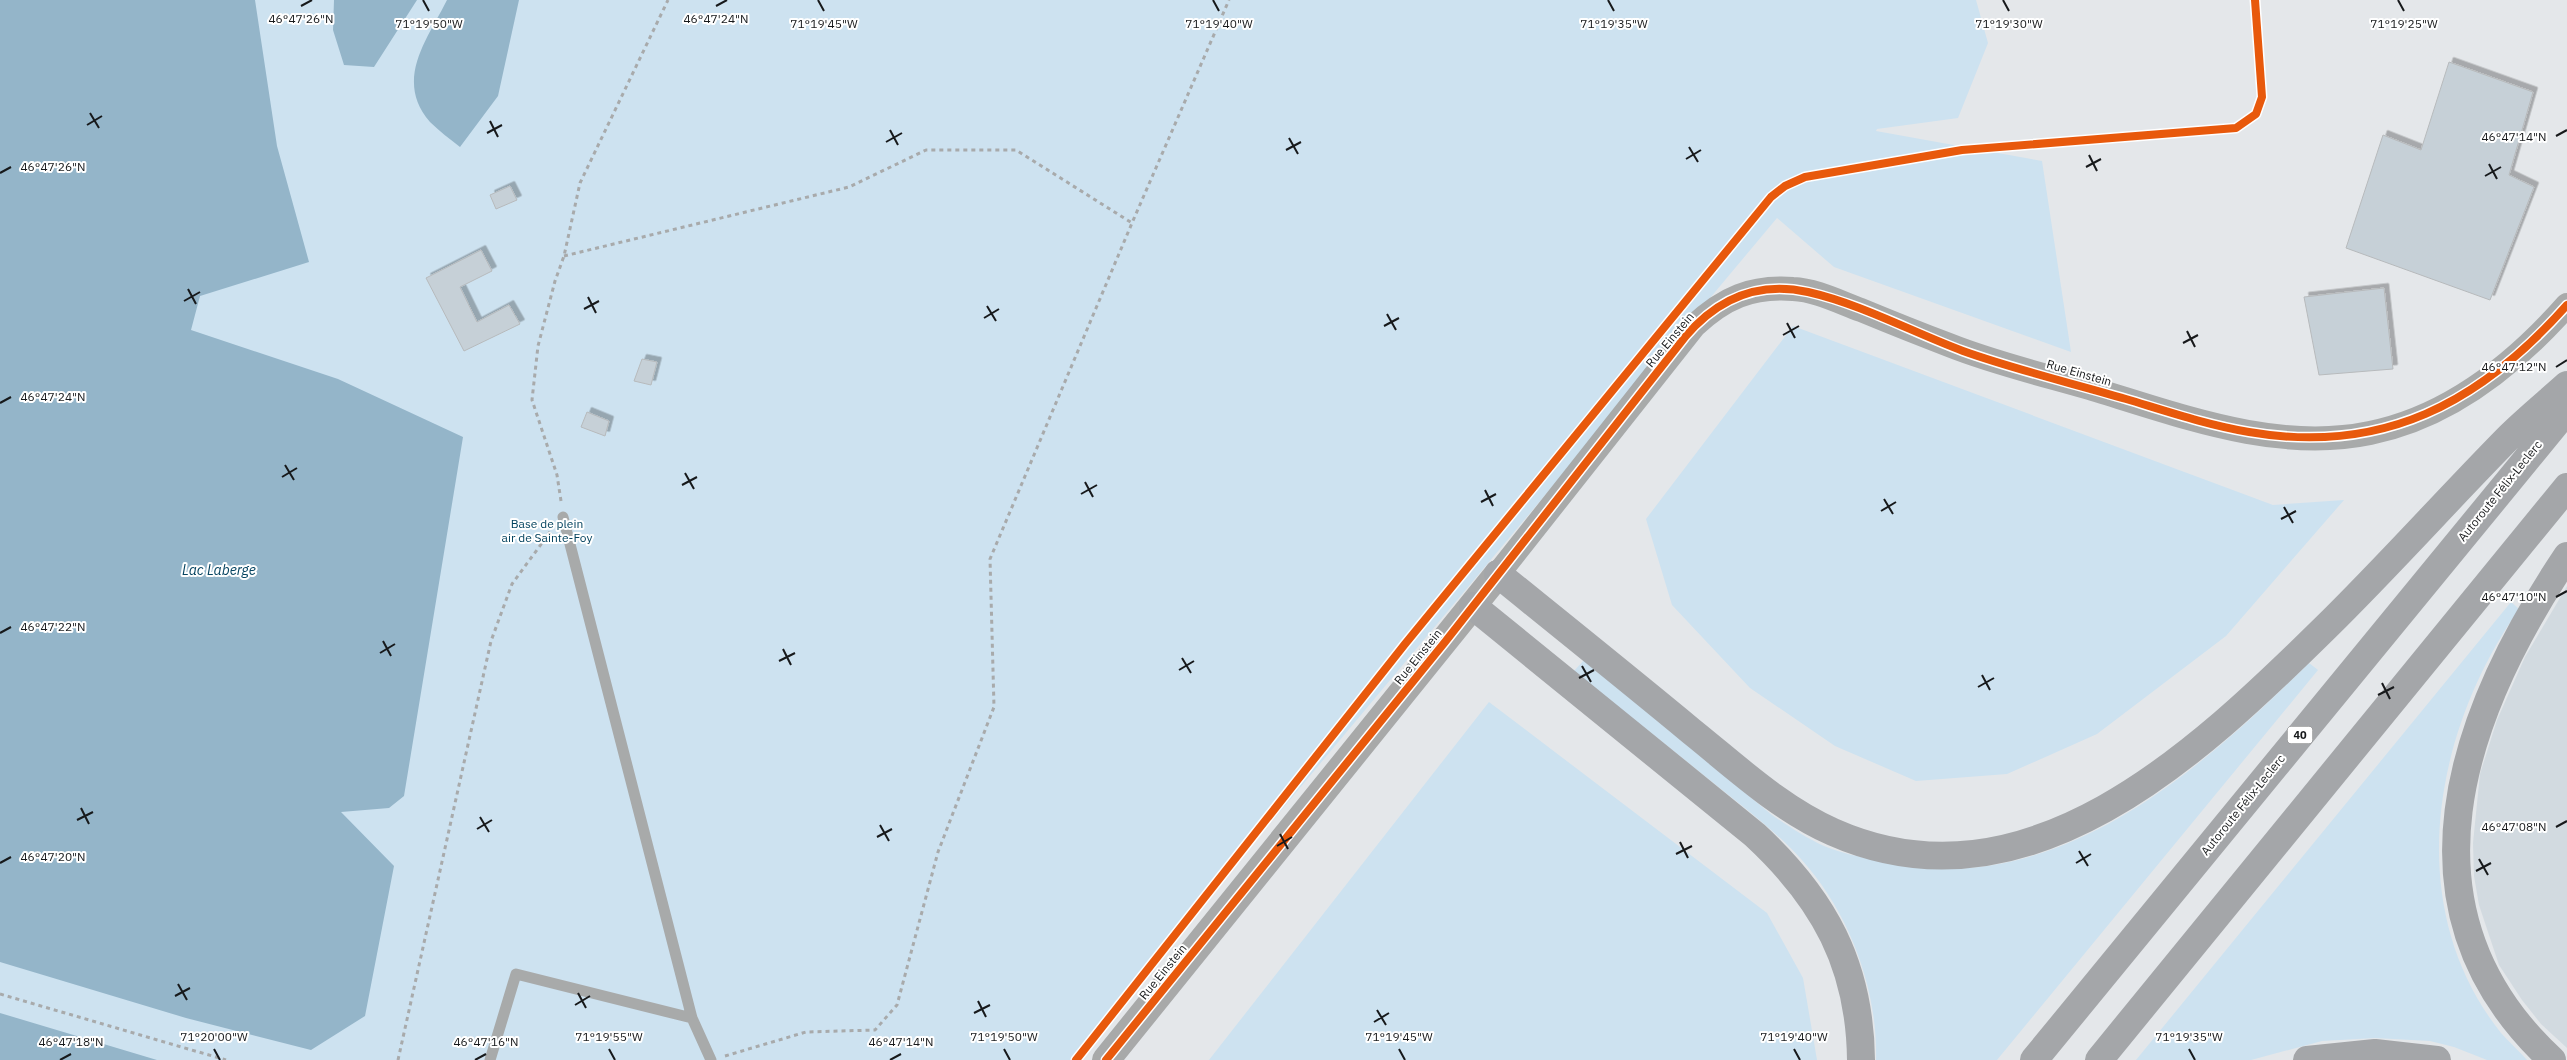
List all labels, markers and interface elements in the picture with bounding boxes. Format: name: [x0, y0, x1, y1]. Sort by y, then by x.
text: 46°47'26"N: [268, 11, 334, 26]
text: 46°47'24"N: [683, 11, 749, 26]
text: 71°19'50"W: [395, 16, 463, 31]
text: 71°19'45"W: [790, 16, 858, 31]
text: 71°19'40"W: [1185, 16, 1253, 31]
text: 71°19'35"W: [1580, 16, 1648, 31]
text: 71°19'30"W: [1975, 16, 2043, 31]
text: 71°19'25"W: [2370, 16, 2438, 31]
text: 46°47'14"N: [2481, 129, 2547, 144]
text: 46°47'26"N: [20, 159, 86, 174]
street label: Rue Einstein: [1642, 309, 1697, 370]
street label: Rue Einstein: [2045, 356, 2113, 389]
text: 46°47'12"N: [2481, 359, 2547, 374]
text: 46°47'24"N: [20, 389, 86, 404]
street label: Autoroute Félix-Leclerc: [2454, 437, 2545, 544]
park label: Base de plein air de Sainte-Foy: [502, 516, 592, 545]
water label: Lac Laberge: [182, 561, 256, 579]
text: 46°47'10"N: [2481, 589, 2547, 604]
text: 46°47'22"N: [20, 619, 86, 634]
street label: Rue Einstein: [1391, 626, 1445, 687]
road number: 40: [2288, 726, 2312, 744]
street label: Autoroute Félix-Leclerc: [2197, 751, 2288, 858]
text: 46°47'08"N: [2481, 819, 2547, 834]
text: 46°47'20"N: [20, 849, 86, 864]
street label: Rue Einstein: [1136, 941, 1190, 1002]
text: 71°20'00"W: [180, 1029, 248, 1044]
text: 71°19'55"W: [575, 1029, 643, 1044]
text: 71°19'50"W: [970, 1029, 1038, 1044]
text: 71°19'45"W: [1365, 1029, 1433, 1044]
text: 71°19'40"W: [1760, 1029, 1828, 1044]
text: 71°19'35"W: [2155, 1029, 2223, 1044]
text: 46°47'18"N: [38, 1034, 104, 1049]
text: 46°47'16"N: [453, 1034, 519, 1049]
text: 46°47'14"N: [868, 1034, 934, 1049]

